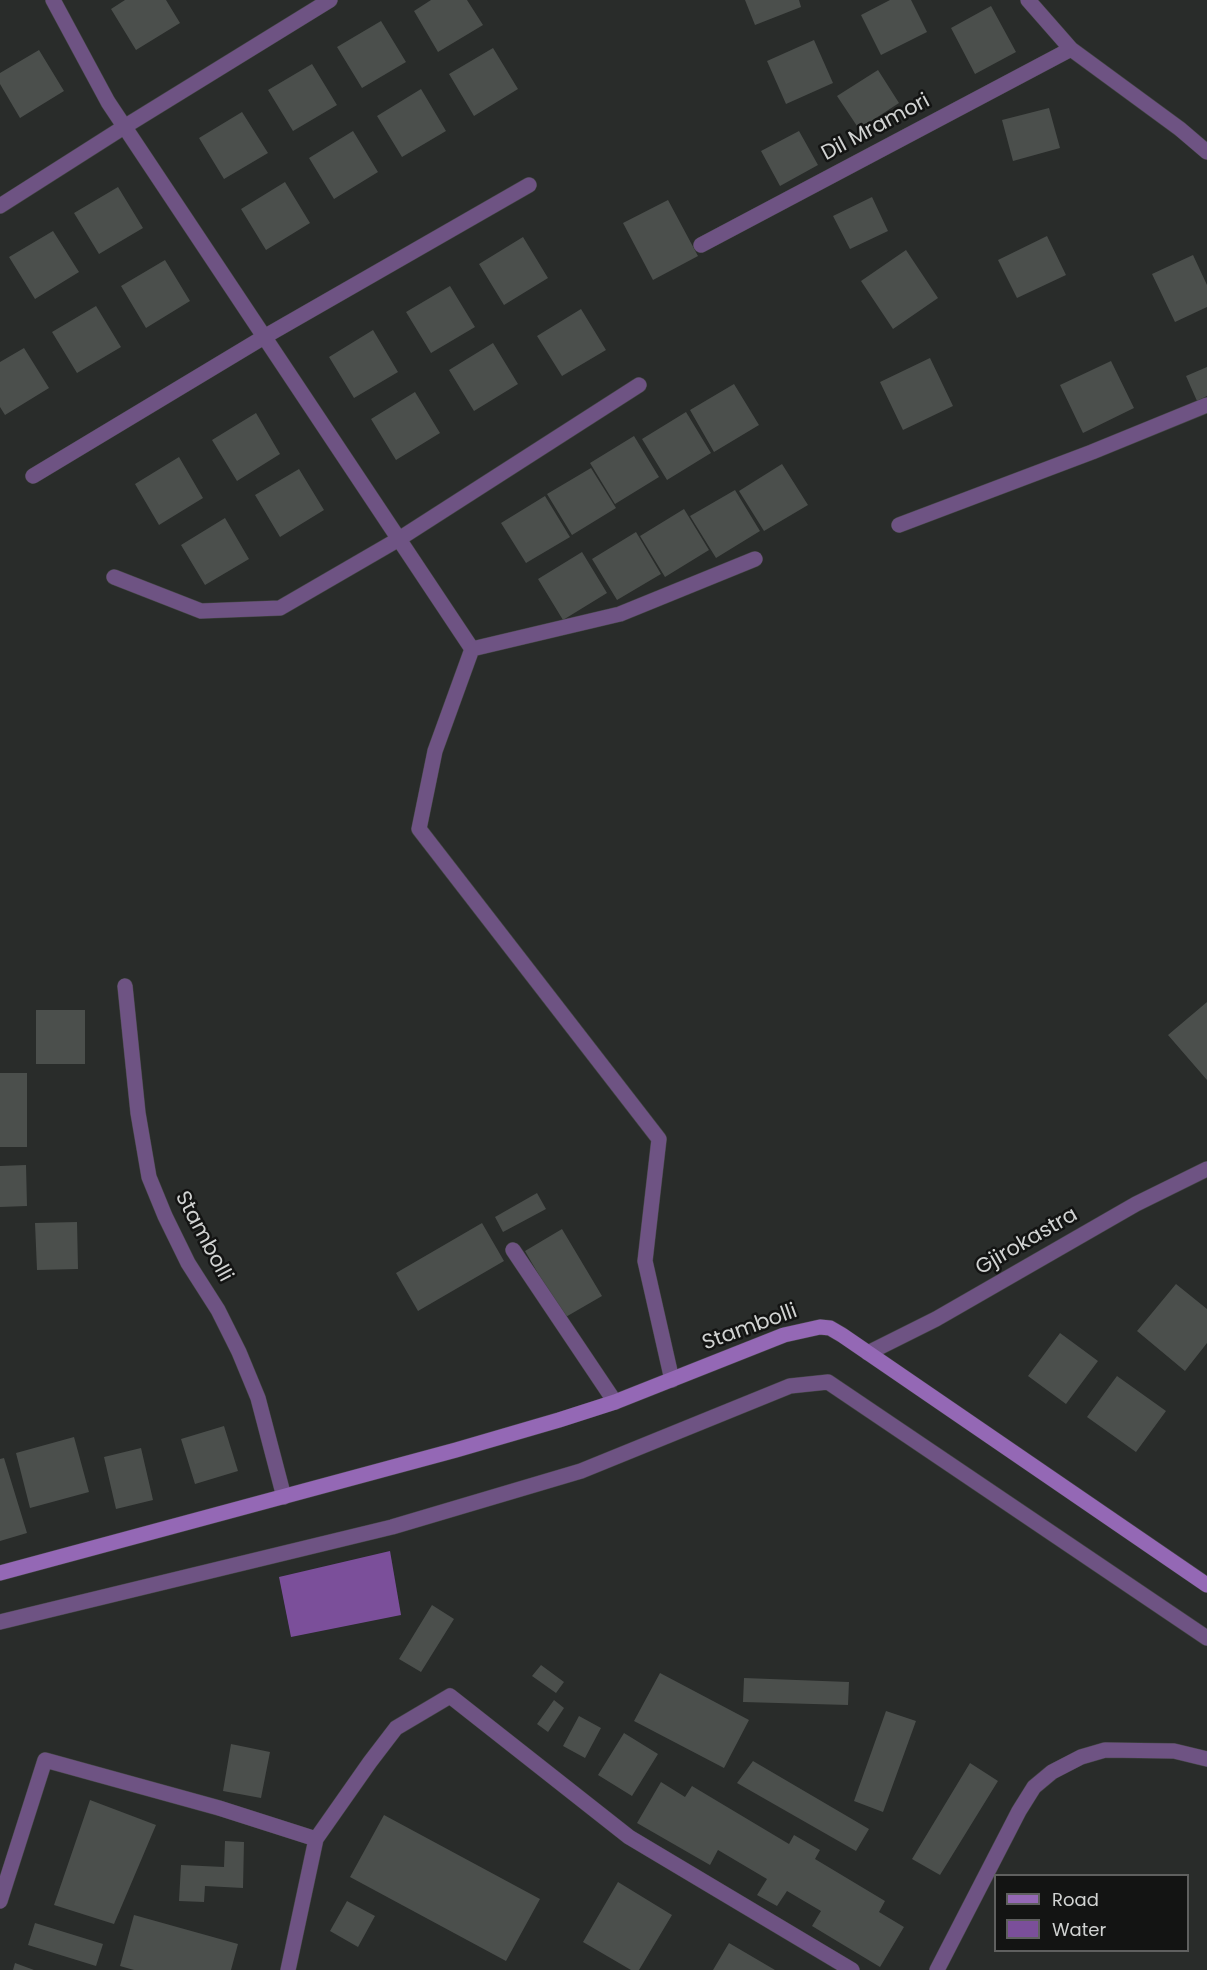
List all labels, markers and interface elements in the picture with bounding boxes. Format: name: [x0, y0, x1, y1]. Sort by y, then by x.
street label: Dil Mramori: [818, 89, 934, 167]
street label: Stambolli: [169, 1187, 237, 1287]
street label: Gjirokastra: [971, 1203, 1083, 1281]
street label: Stambolli: [699, 1299, 801, 1357]
legend: [994, 1874, 1189, 1952]
text: Road: [1052, 1887, 1099, 1912]
text: Water: [1052, 1917, 1106, 1942]

